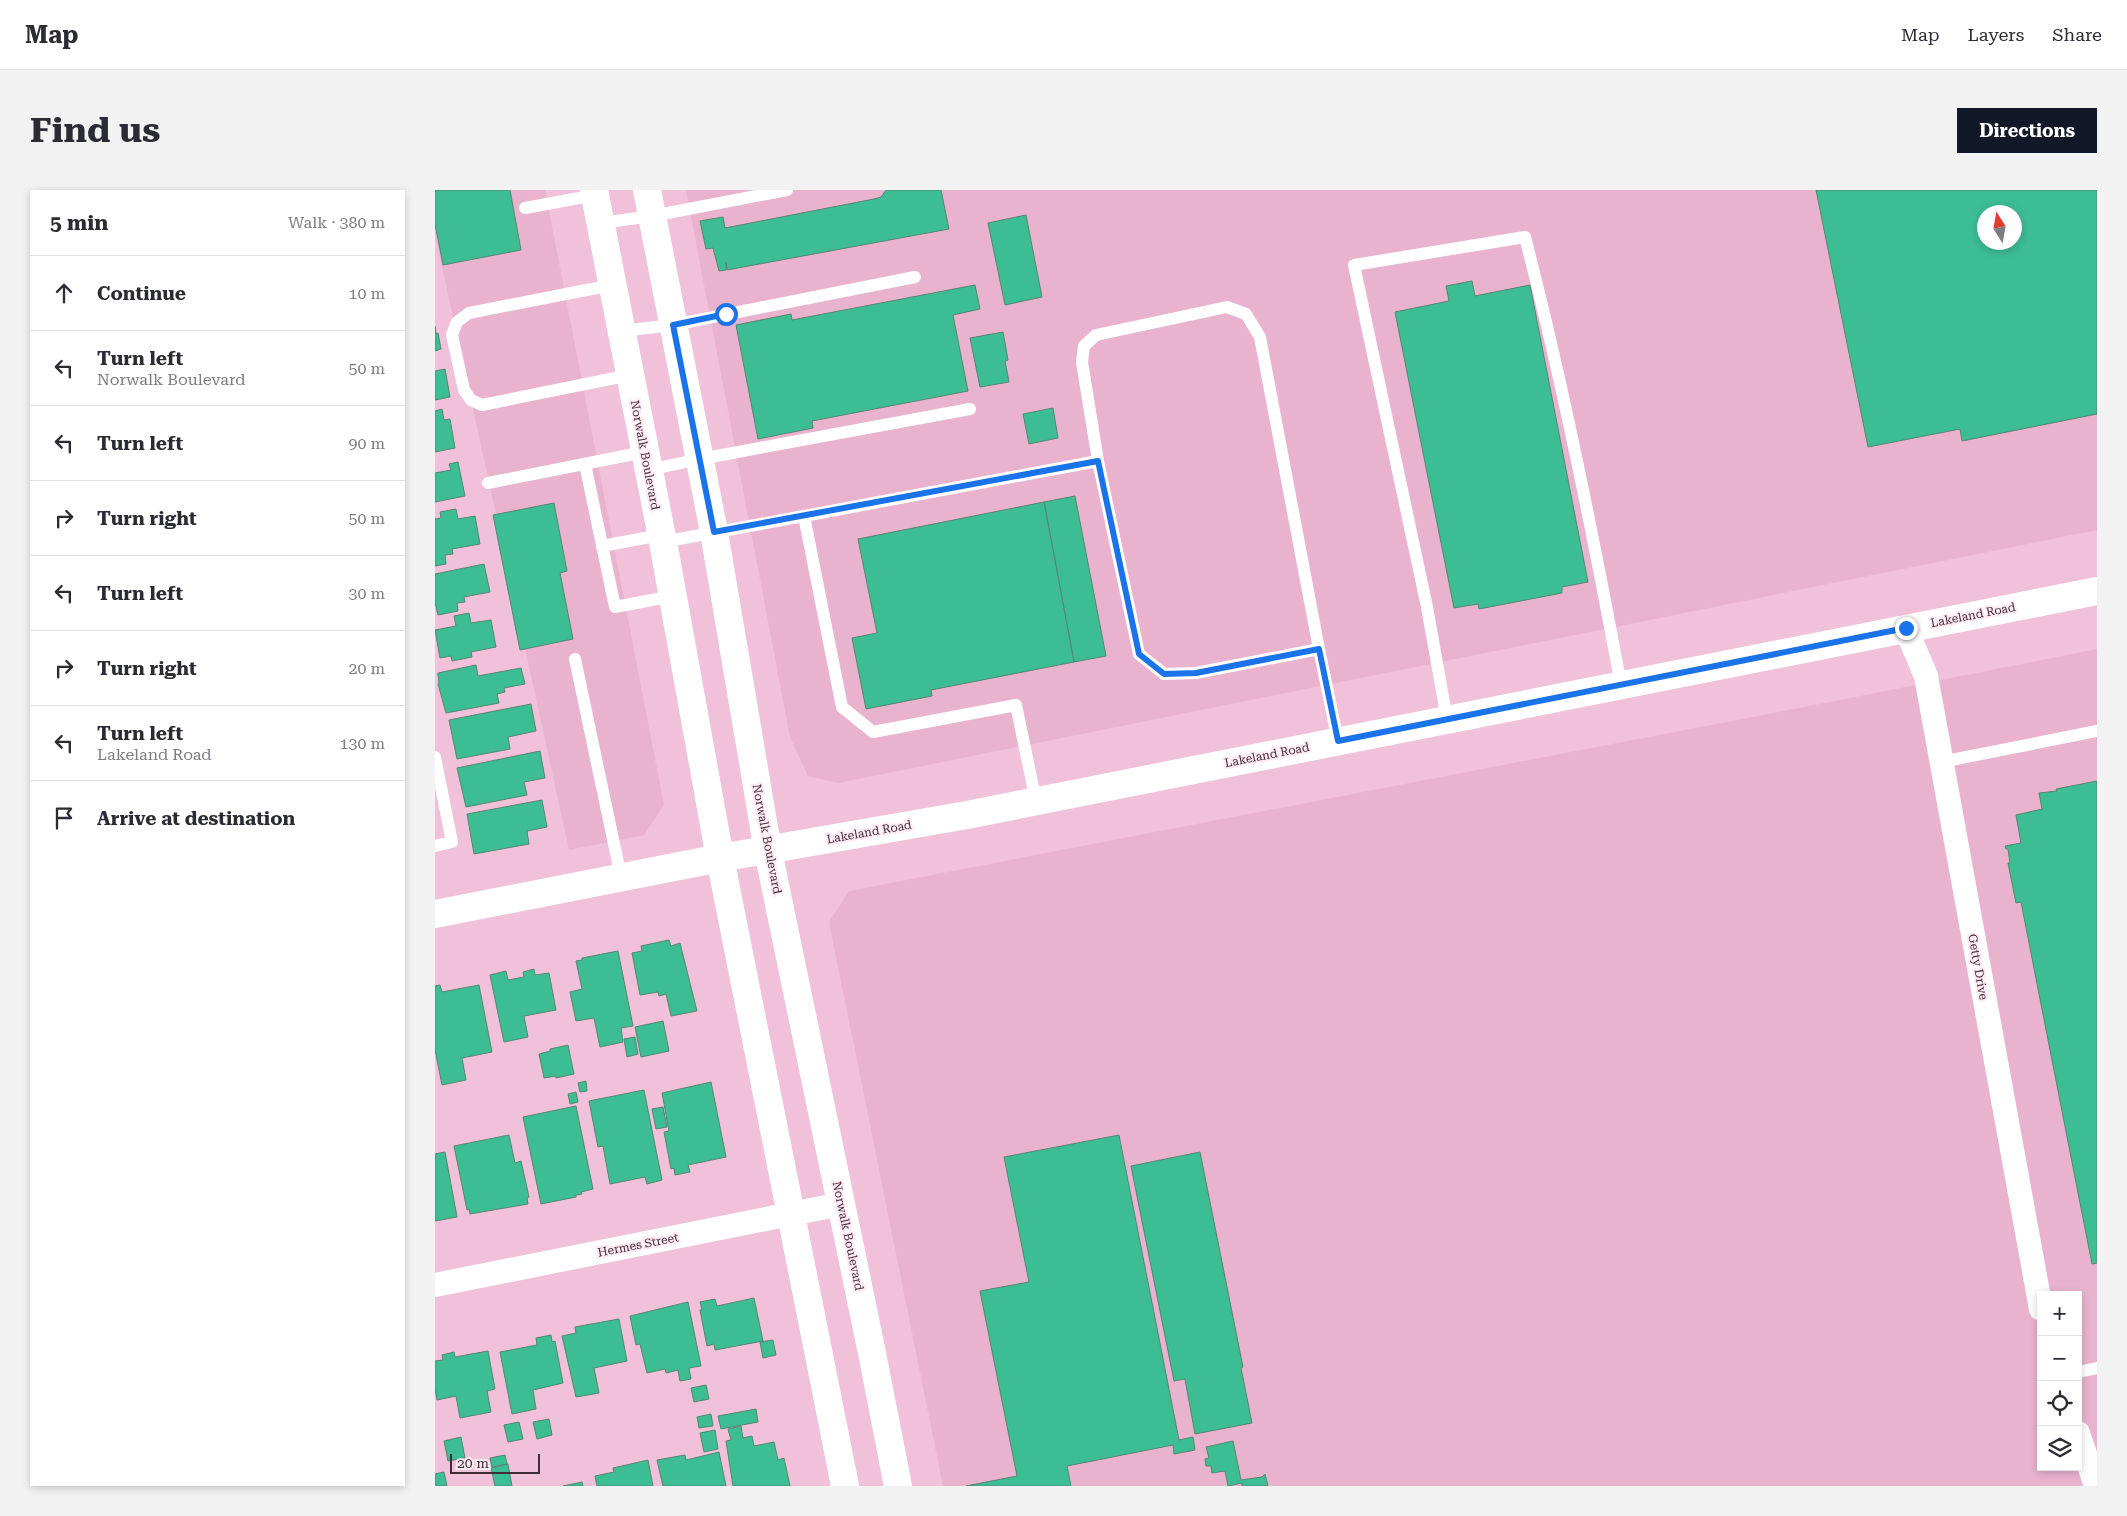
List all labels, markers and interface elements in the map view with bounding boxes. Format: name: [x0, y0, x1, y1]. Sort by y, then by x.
text: Map: [25, 21, 79, 49]
text: Map: [1901, 24, 1940, 45]
text: Layers: [1968, 24, 2024, 45]
text: Share: [2052, 24, 2102, 45]
button: Directions: [1957, 108, 2097, 153]
text: Find us: [30, 110, 160, 151]
north arrow: [1977, 205, 2022, 250]
text: 5 min: [50, 211, 108, 235]
text: Walk · 380 m: [288, 213, 385, 232]
icon: ahead: [50, 279, 78, 307]
text: Continue: [97, 282, 186, 305]
text: 10 m: [348, 284, 385, 303]
route start: [715, 303, 738, 326]
text: Turn left: [97, 347, 183, 370]
icon: left: [50, 354, 78, 382]
text: 50 m: [348, 359, 385, 378]
text: Norwalk Boulevard: [97, 370, 246, 389]
street label: Norwalk Boulevard: [627, 399, 663, 511]
icon: left: [50, 429, 78, 457]
text: Turn left: [97, 432, 183, 455]
text: 90 m: [348, 434, 385, 453]
icon: right: [50, 504, 78, 532]
text: Turn right: [97, 507, 197, 530]
text: 50 m: [348, 509, 385, 528]
icon: left: [50, 579, 78, 607]
text: Turn left: [97, 582, 183, 605]
text: 30 m: [348, 584, 385, 603]
street label: Lakeland Road: [1929, 600, 2017, 630]
route end: [1895, 617, 1918, 640]
icon: right: [50, 654, 78, 682]
text: Turn right: [97, 657, 197, 680]
text: 20 m: [348, 659, 385, 678]
text: Turn left: [97, 722, 183, 745]
icon: left: [50, 729, 78, 757]
text: 130 m: [339, 734, 385, 753]
street label: Lakeland Road: [1223, 740, 1311, 770]
text: Lakeland Road: [97, 745, 212, 764]
street label: Norwalk Boulevard: [749, 783, 785, 895]
icon: arrive: [50, 804, 78, 832]
text: Arrive at destination: [97, 807, 295, 830]
street label: Lakeland Road: [825, 818, 913, 846]
street label: Getty Drive: [1965, 933, 1991, 1002]
street label: Norwalk Boulevard: [830, 1180, 866, 1292]
street label: Hermes Street: [596, 1230, 680, 1260]
map controls: [2037, 1291, 2082, 1471]
button: +: [2037, 1291, 2082, 1336]
button: −: [2037, 1336, 2082, 1381]
button: locate: [2037, 1381, 2082, 1426]
button: layers: [2037, 1426, 2082, 1471]
scale bar: [450, 1451, 540, 1474]
text: 20 m: [457, 1455, 489, 1471]

